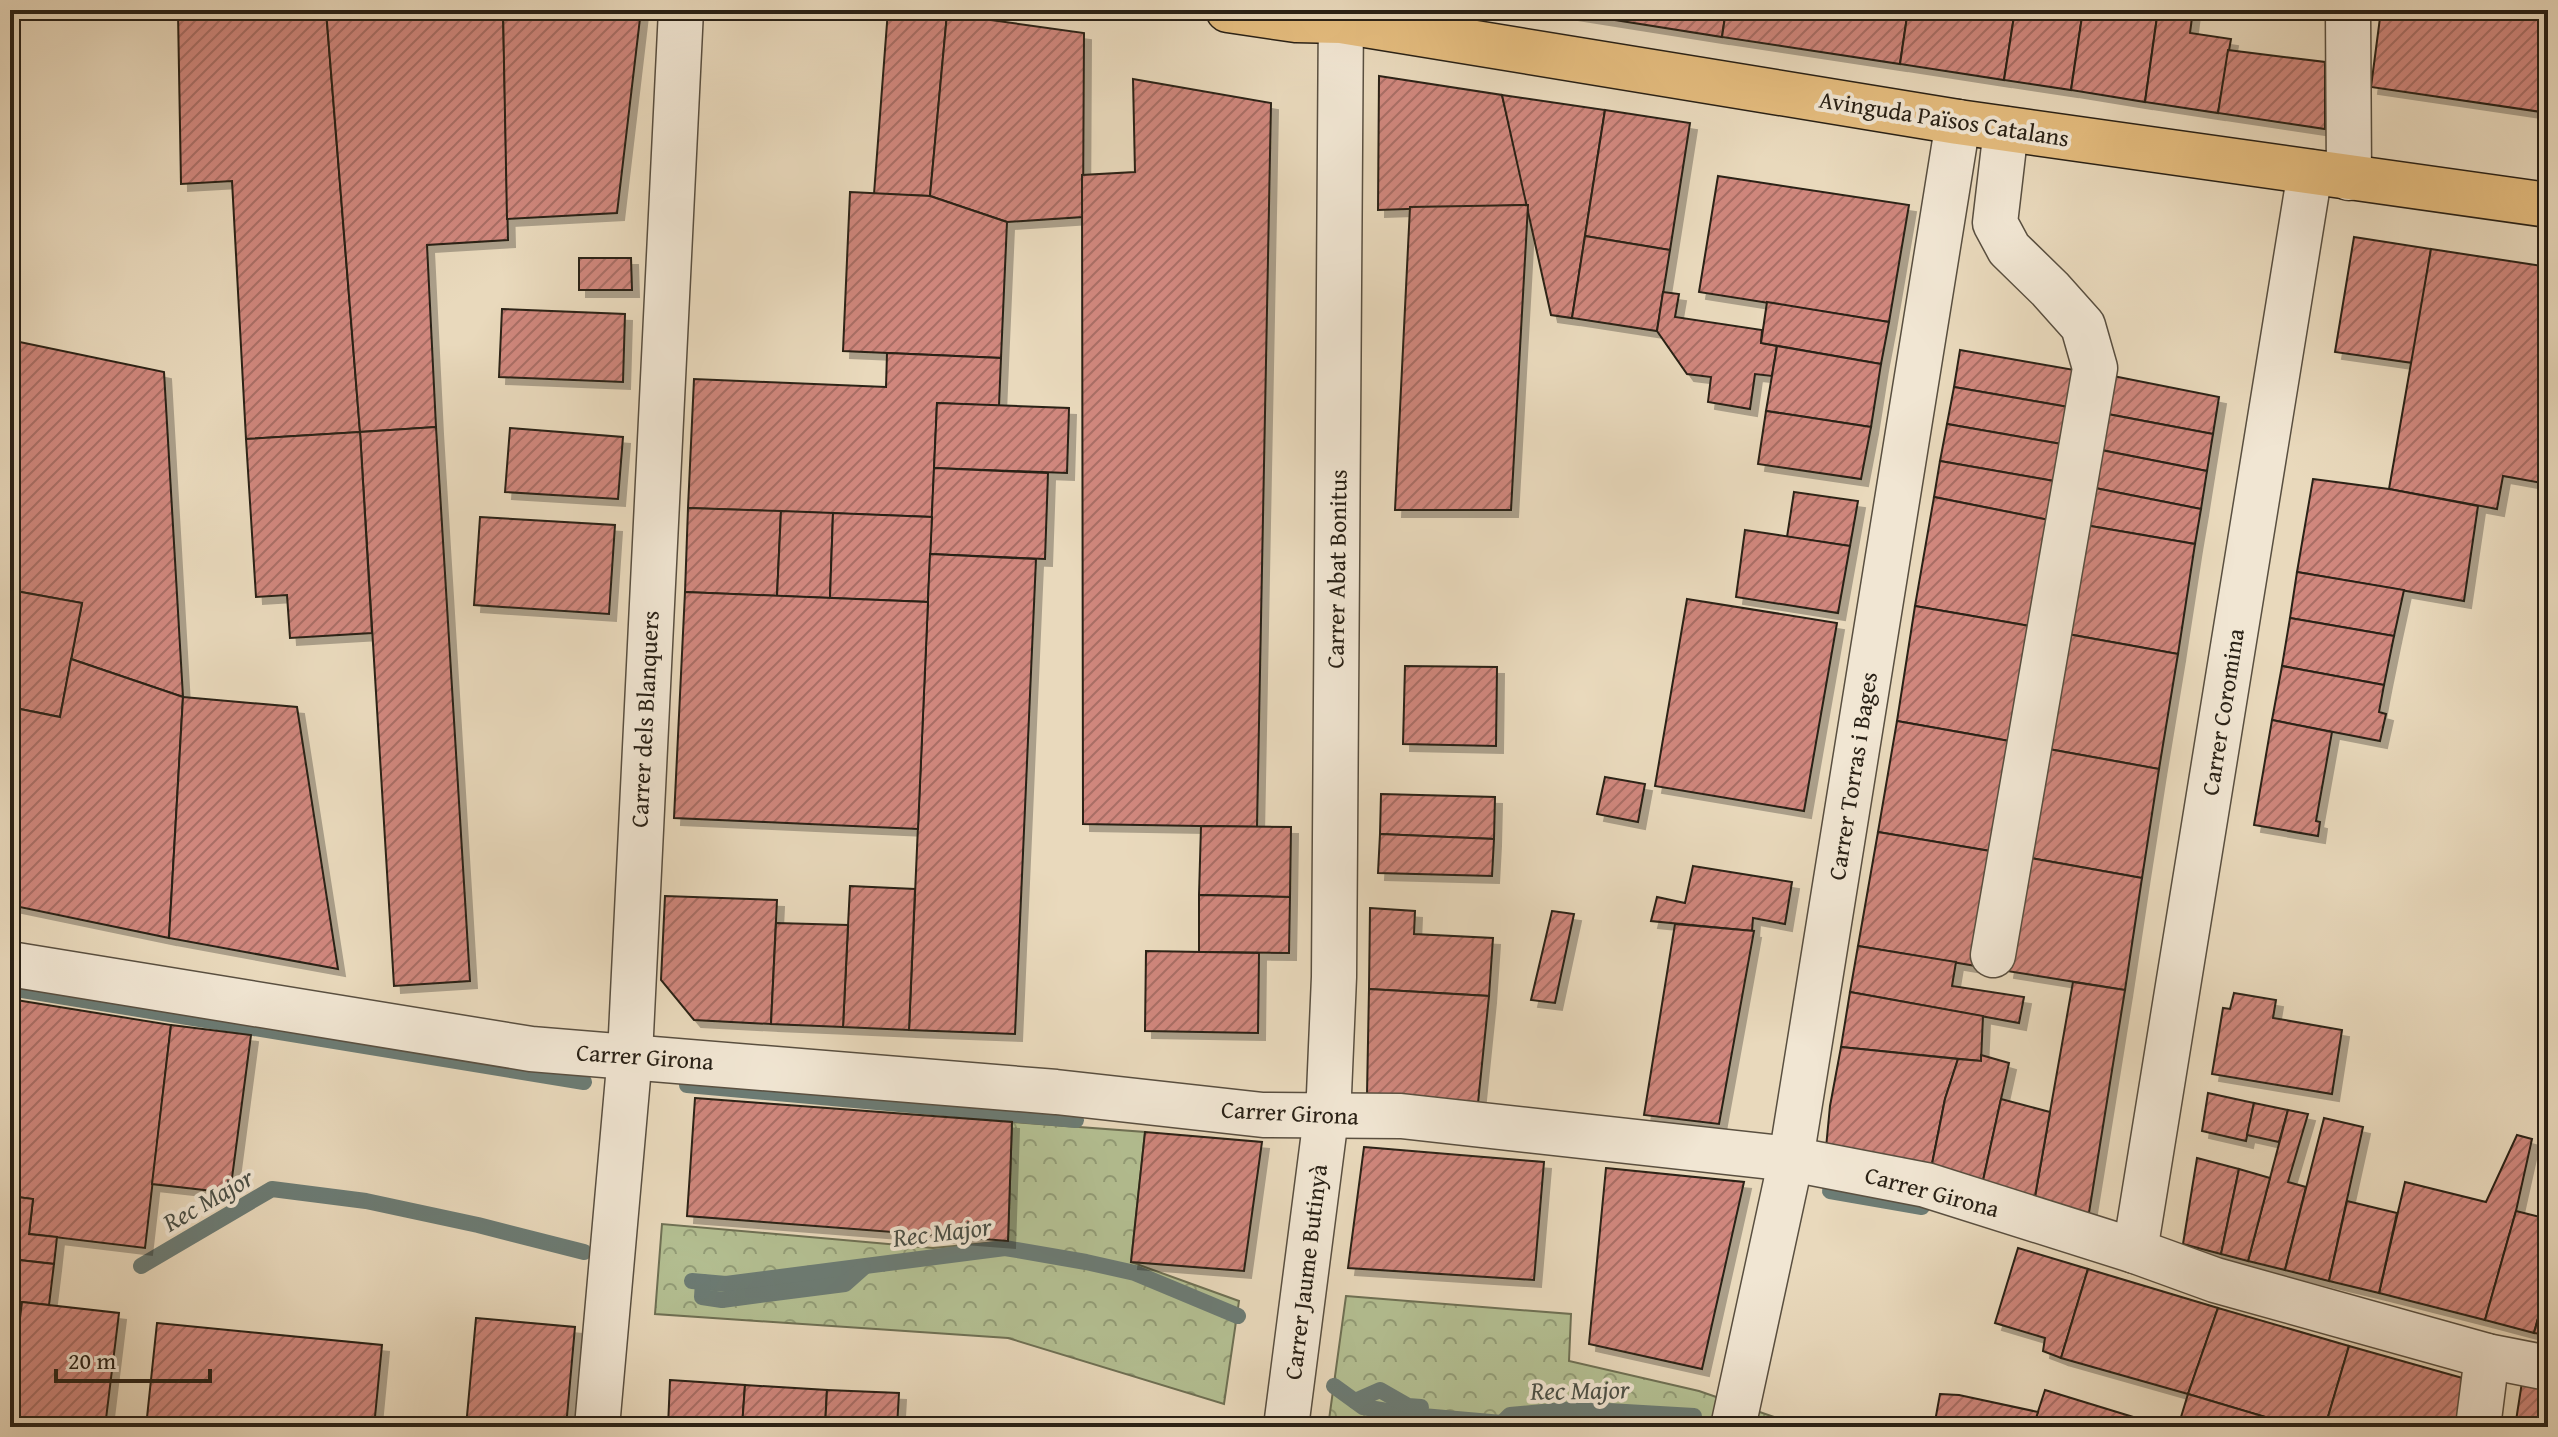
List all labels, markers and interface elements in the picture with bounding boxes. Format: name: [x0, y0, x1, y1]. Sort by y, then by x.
street label: Avinguda Països Catalans: [1817, 81, 2072, 156]
street label: Carrer Abat Bonitus: [1317, 469, 1356, 669]
street label: Carrer dels Blanquers: [621, 610, 668, 828]
street label: Carrer Coromina: [2192, 625, 2253, 798]
street label: Carrer Torras i Bages: [1819, 669, 1886, 883]
street label: Carrer Girona: [575, 1034, 716, 1079]
street label: Carrer Girona: [1220, 1091, 1360, 1134]
water label: Rec Major: [154, 1157, 262, 1242]
street label: Carrer Girona: [1861, 1157, 2004, 1226]
street label: Carrer Jaume Butinyà: [1275, 1162, 1336, 1382]
water label: Rec Major: [889, 1206, 995, 1257]
scale bar: [56, 1333, 210, 1383]
text: 20 m: [68, 1343, 116, 1378]
water label: Rec Major: [1529, 1369, 1631, 1410]

